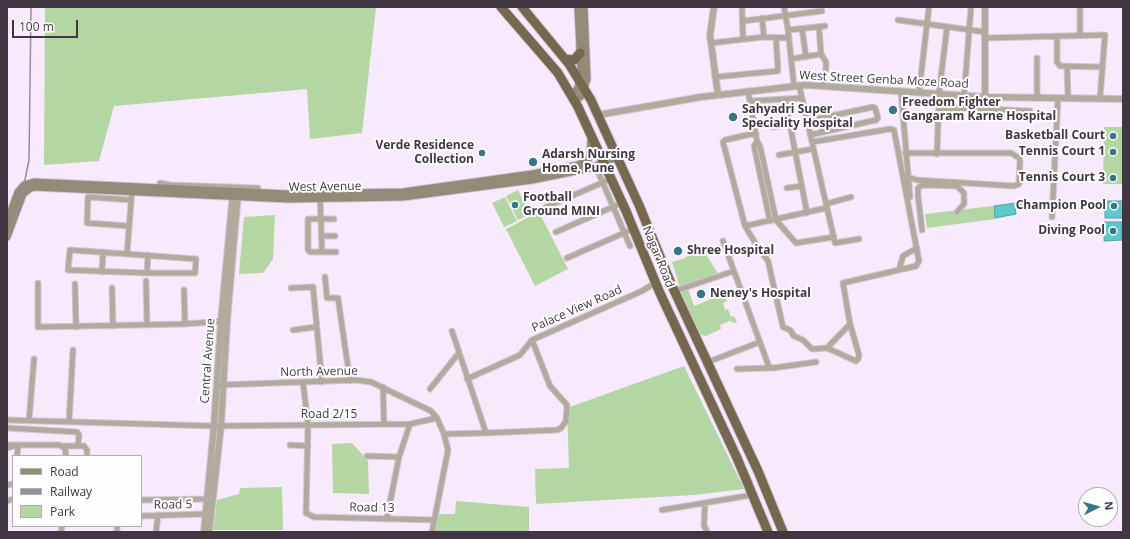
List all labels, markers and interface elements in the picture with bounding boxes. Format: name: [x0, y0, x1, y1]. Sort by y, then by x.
scale bar: [14, 12, 80, 38]
text: 100 m: [19, 18, 54, 35]
street label: West Street Genba Moze Road: [799, 68, 969, 92]
place label: Freedom Fighter Gangaram Karne Hospital: [902, 96, 1056, 124]
place label: Sahyadri Super Speciality Hospital: [742, 103, 853, 131]
marker: Freedom Fighter Gangaram Karne Hospital: [887, 104, 899, 116]
marker: Sahyadri Super Speciality Hospital: [727, 111, 739, 123]
place label: Basketball Court: [1005, 129, 1105, 143]
marker: Basketball Court: [1108, 131, 1118, 141]
place label: Verde Residence Collection: [375, 139, 474, 167]
place label: Tennis Court 1: [1019, 145, 1105, 159]
marker: Tennis Court 1: [1108, 147, 1118, 157]
marker: Verde Residence Collection: [477, 148, 487, 158]
place label: Adarsh Nursing Home, Pune: [542, 148, 635, 176]
marker: Adarsh Nursing Home, Pune: [527, 156, 539, 168]
place label: Tennis Court 3: [1019, 171, 1105, 185]
marker: Tennis Court 3: [1108, 173, 1118, 183]
street label: West Avenue: [289, 179, 361, 195]
place label: Football Ground MINI: [523, 191, 600, 219]
place label: Champion Pool: [1016, 199, 1106, 213]
marker: Football Ground MINI: [510, 200, 520, 210]
marker: Champion Pool: [1109, 201, 1119, 211]
street label: Nagar Road: [639, 224, 677, 290]
place label: Diving Pool: [1038, 224, 1105, 238]
marker: Diving Pool: [1108, 226, 1118, 236]
place label: Shree Hospital: [687, 244, 774, 258]
marker: Shree Hospital: [672, 245, 684, 257]
street label: Palace View Road: [530, 283, 624, 335]
place label: Neney's Hospital: [710, 287, 811, 301]
marker: Neney's Hospital: [695, 288, 707, 300]
street label: Central Avenue: [198, 318, 218, 404]
street label: North Avenue: [280, 364, 358, 380]
street label: Road 2/15: [301, 408, 357, 422]
legend: [12, 455, 142, 527]
text: Road: [50, 463, 79, 480]
text: Railway: [50, 483, 92, 500]
north arrow: [1078, 487, 1118, 527]
street label: Road 5: [154, 497, 192, 513]
street label: Road 13: [349, 500, 395, 516]
text: N: [1102, 501, 1117, 511]
text: Park: [50, 503, 75, 520]

